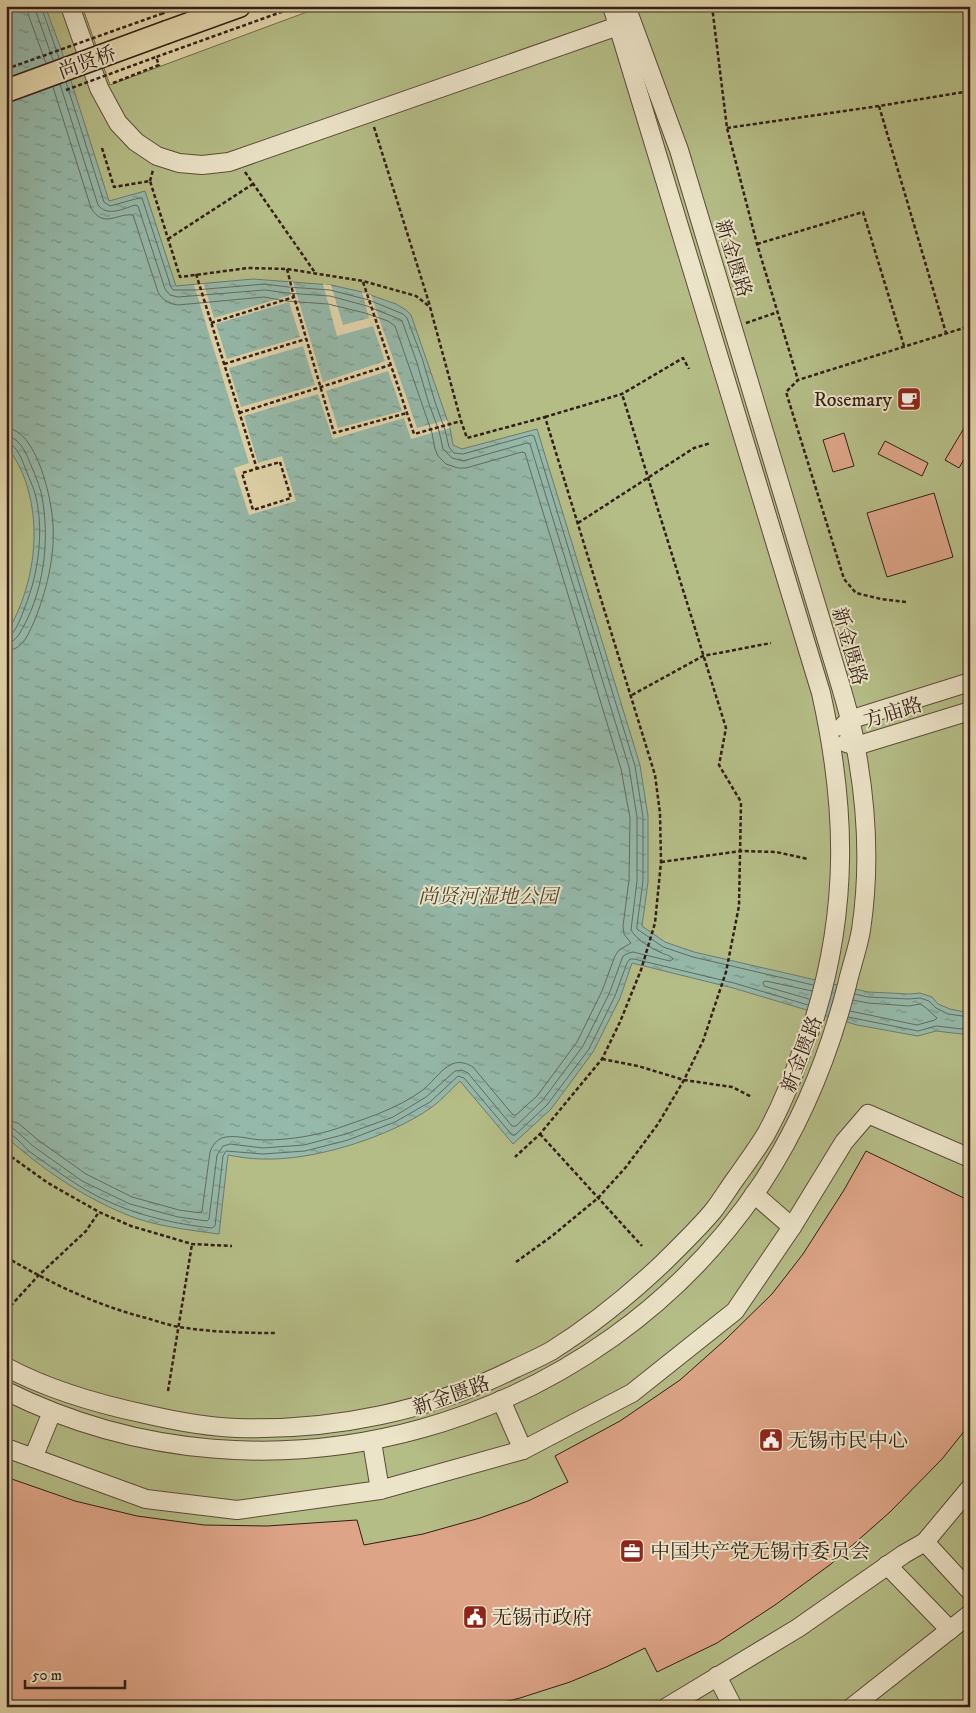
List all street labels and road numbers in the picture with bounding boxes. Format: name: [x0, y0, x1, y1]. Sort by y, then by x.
street label: 尚贤桥: [55, 41, 120, 85]
street label: 新金匮路: [709, 217, 756, 300]
street label: 新金匮路: [826, 605, 872, 688]
street label: 方庙路: [861, 693, 926, 734]
street label: 新金匮路: [776, 1013, 828, 1096]
street label: 新金匮路: [410, 1372, 493, 1421]

